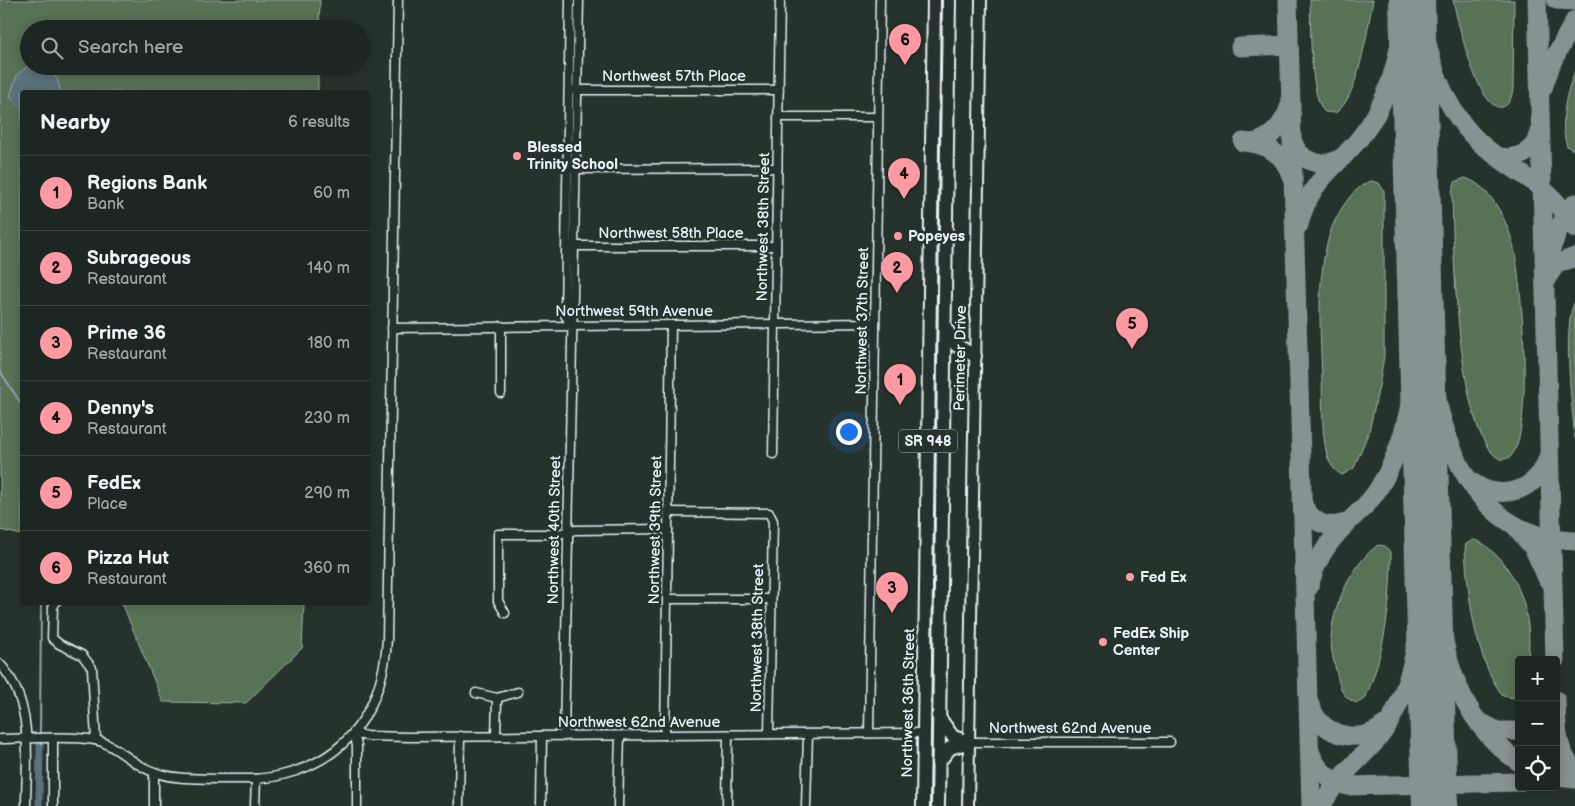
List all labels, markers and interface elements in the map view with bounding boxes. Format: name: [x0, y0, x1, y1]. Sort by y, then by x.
search box: [20, 20, 370, 75]
pin: 6: [889, 24, 921, 65]
icon: search: [38, 34, 66, 62]
text: Search here: [78, 36, 183, 59]
street label: Northwest 57th Place: [602, 67, 746, 86]
text: Nearby: [40, 110, 110, 135]
text: 6 results: [288, 113, 350, 132]
place label: Blessed Trinity School: [527, 138, 618, 174]
marker: Blessed Trinity School: [511, 150, 523, 162]
street label: Northwest 38th Street: [753, 152, 774, 302]
pin: 4: [888, 158, 920, 199]
text: Regions Bank: [87, 172, 207, 195]
text: 1: [53, 184, 59, 203]
text: 60 m: [313, 184, 350, 203]
text: Bank: [87, 195, 124, 214]
street label: Northwest 58th Place: [598, 224, 744, 243]
place label: Popeyes: [908, 227, 965, 246]
marker: Popeyes: [892, 230, 904, 242]
text: Subrageous: [87, 247, 191, 270]
street label: Northwest 37th Street: [852, 247, 873, 395]
pin: 2: [881, 252, 913, 293]
text: 2: [51, 259, 61, 278]
text: 140 m: [307, 259, 350, 278]
text: Restaurant: [87, 270, 167, 289]
street label: Northwest 59th Avenue: [555, 302, 713, 321]
street label: Perimeter Drive: [950, 305, 971, 411]
pin: 5: [1116, 308, 1148, 349]
text: Prime 36: [87, 322, 166, 345]
text: 3: [51, 334, 61, 353]
text: 180 m: [308, 334, 350, 353]
text: Restaurant: [87, 345, 167, 364]
pin: 1: [884, 364, 916, 405]
text: Denny's: [87, 397, 154, 420]
text: 4: [51, 409, 61, 428]
text: 230 m: [304, 409, 350, 428]
your location: [836, 419, 862, 445]
text: Restaurant: [87, 420, 167, 439]
road number: SR 948: [899, 430, 957, 452]
street label: Northwest 40th Street: [544, 455, 565, 605]
street label: Northwest 39th Street: [645, 455, 666, 605]
text: FedEx: [87, 472, 141, 495]
text: 5: [51, 484, 61, 503]
text: 290 m: [304, 484, 350, 503]
text: Place: [87, 495, 128, 514]
text: Pizza Hut: [87, 547, 169, 570]
text: 6: [51, 559, 61, 578]
text: 360 m: [303, 559, 350, 578]
street label: Northwest 38th Street: [747, 563, 768, 713]
place label: Fed Ex: [1140, 568, 1187, 587]
text: Restaurant: [87, 570, 167, 589]
marker: Fed Ex: [1124, 571, 1136, 583]
pin: 3: [876, 572, 908, 613]
place label: FedEx Ship Center: [1113, 624, 1189, 660]
street label: Northwest 36th Street: [898, 628, 919, 778]
marker: FedEx Ship Center: [1097, 636, 1109, 648]
map controls: [1515, 656, 1560, 791]
button: +: [1515, 656, 1560, 701]
button: −: [1515, 701, 1560, 746]
street label: Northwest 62nd Avenue: [558, 713, 720, 732]
street label: Northwest 62nd Avenue: [989, 719, 1151, 738]
button: locate: [1515, 746, 1560, 791]

